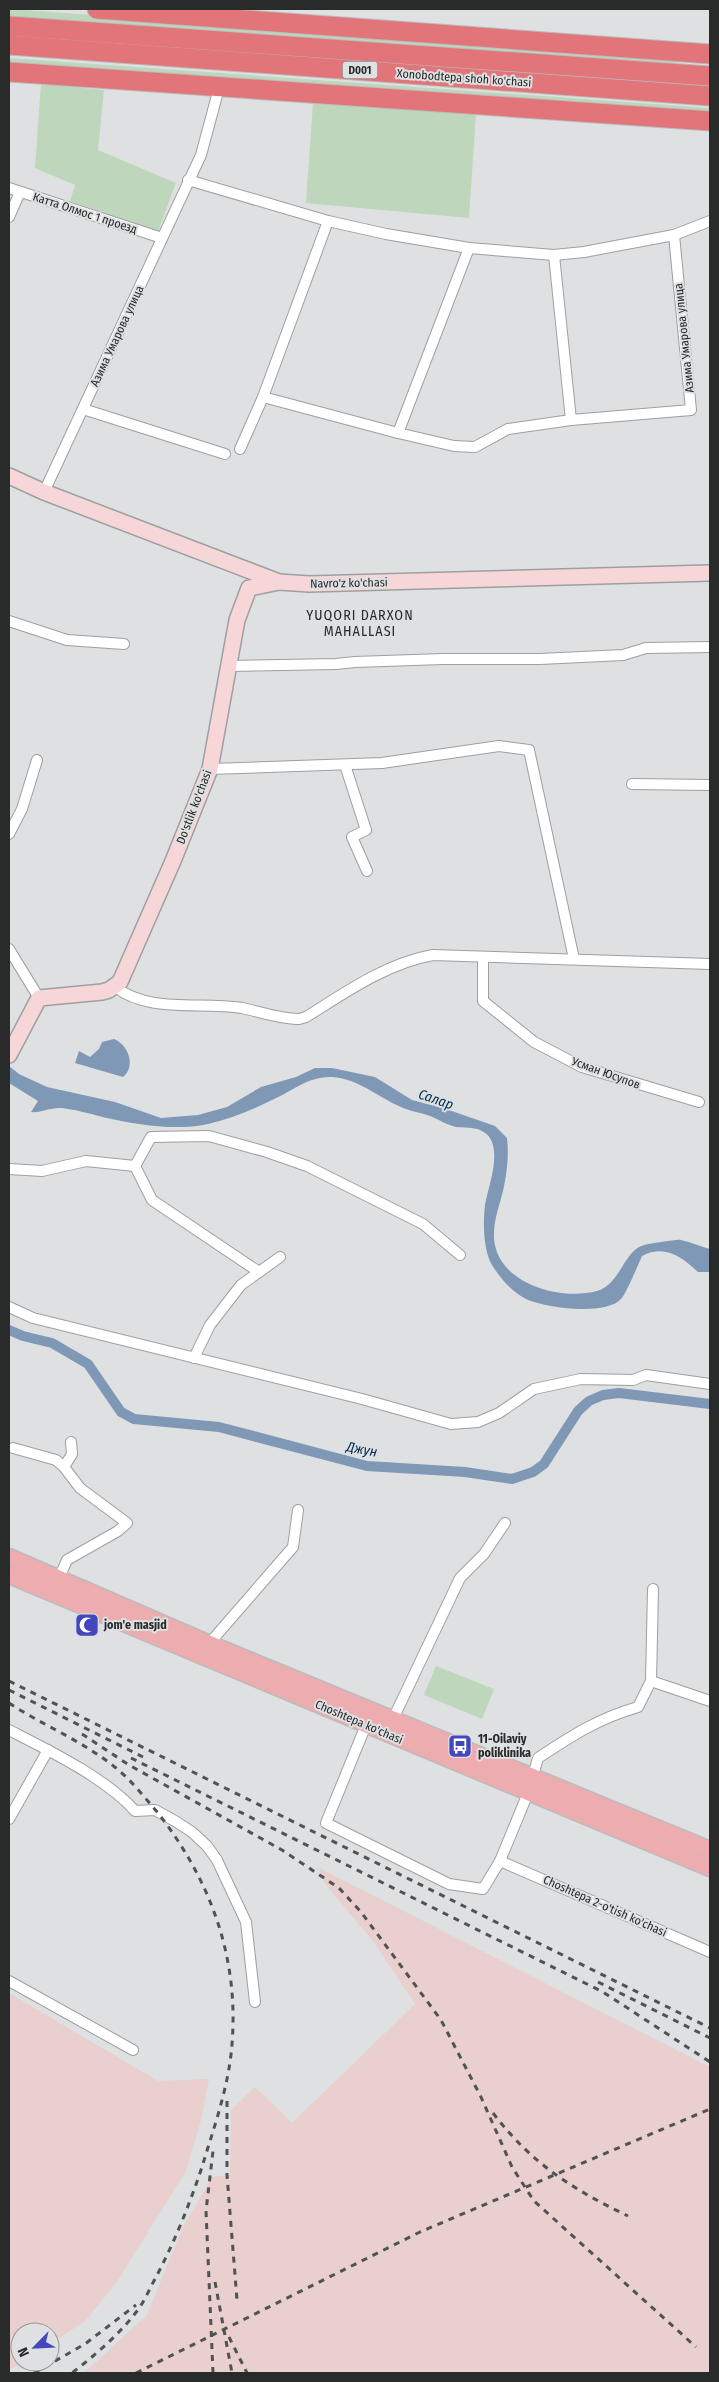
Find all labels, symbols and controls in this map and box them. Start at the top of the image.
road number: D001 [342,62,378,78]
street label: Xonobodtepa shoh ko'chasi [396,66,532,90]
street label: Катта Олмос 1 проезд [31,190,139,236]
street label: Азима Умарова улица [671,282,697,393]
street label: Азима Умарова улица [87,283,147,389]
street label: Navro'z ko'chasi [310,575,388,591]
district label: YUQORI DARXON MAHALLASI [306,607,414,640]
street label: Do'stlik ko'chasi [173,768,215,846]
street label: Усман Юсупов [569,1054,642,1092]
water label: Салар [416,1086,456,1113]
water label: Джун [344,1438,379,1461]
mosque icon: jom'e masjid [74,1612,100,1638]
place label: jom'e masjid [103,1618,167,1632]
street label: Choshtepa ko'chasi [313,1697,405,1747]
place label: 11-Oilaviy poliklinika [478,1732,531,1760]
bus stop icon: 11-Oilaviy poliklinika [447,1733,473,1759]
street label: Choshtepa 2-o'tish ko'chasi [541,1872,669,1940]
north arrow [10,2322,60,2372]
text: N [14,2345,33,2359]

